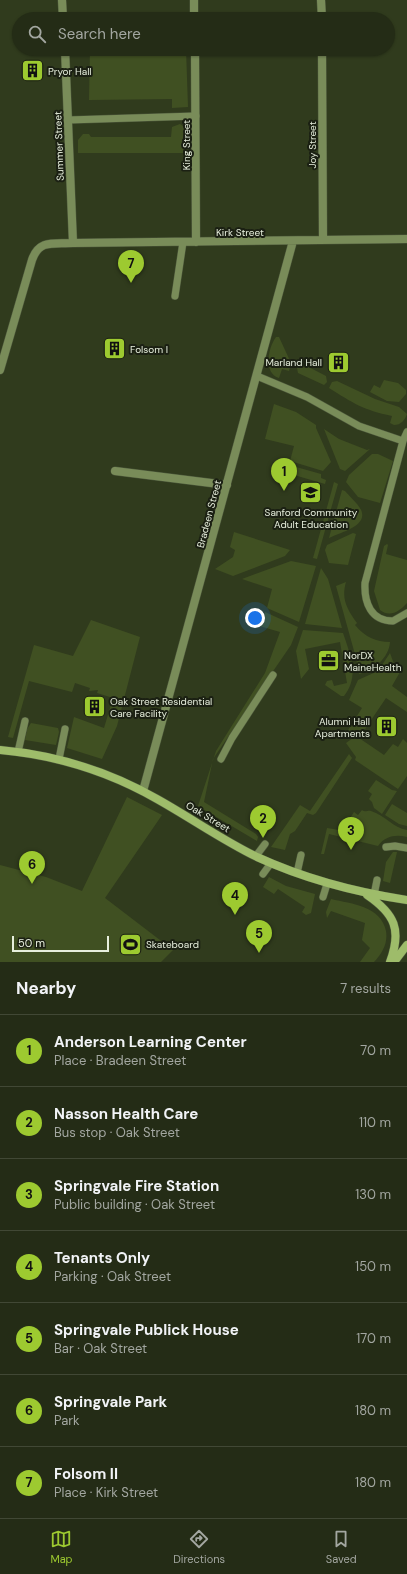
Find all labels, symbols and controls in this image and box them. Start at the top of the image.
search box [12,12,395,56]
icon: search [26,23,48,45]
text: Search here [58,24,141,44]
building icon: Pryor Hall [19,58,45,84]
place label: Pryor Hall [48,65,92,78]
street label: Summer Street [51,111,67,181]
street label: King Street [180,120,193,170]
street label: Joy Street [306,121,319,169]
street label: Kirk Street [216,226,264,239]
pin: 7 [118,250,144,283]
building icon: Folsom I [102,336,128,362]
place label: Folsom I [130,343,168,356]
building icon: Marland Hall [325,349,351,375]
place label: Marland Hall [265,356,322,369]
pin: 1 [271,458,297,491]
street label: Bradeen Street [194,479,224,549]
school or university icon: Sanford Community Adult Education [298,479,324,505]
place label: Sanford Community Adult Education [265,506,358,531]
your location [245,608,265,628]
office icon: NorDX MaineHealth [316,648,342,674]
place label: NorDX MaineHealth [344,649,402,674]
building icon: Oak Street Residential Care Facility [82,694,108,720]
place label: Oak Street Residential Care Facility [110,695,212,720]
building icon: Alumni Hall Apartments [373,714,399,740]
place label: Alumni Hall Apartments [315,715,370,740]
street label: Oak Street [184,799,233,835]
pin: 2 [250,805,276,838]
pin: 3 [338,817,364,850]
pin: 6 [19,851,45,884]
pin: 4 [222,882,248,915]
pin: 5 [246,920,272,953]
sports icon: Skateboard [118,931,144,957]
scale bar [12,934,109,953]
text: 50 m [18,936,45,950]
place label: Skateboard [146,938,199,951]
text: Nearby [16,977,76,999]
text: 7 results [340,980,391,997]
text: Anderson Learning Center [54,1032,247,1052]
text: 1 [27,1042,31,1059]
text: 70 m [360,1042,391,1059]
text: Place · Bradeen Street [54,1052,186,1069]
text: Nasson Health Care [54,1104,198,1124]
text: 2 [25,1114,33,1131]
text: 110 m [359,1114,391,1131]
text: Bus stop · Oak Street [54,1124,180,1141]
text: Springvale Fire Station [54,1176,219,1196]
text: 3 [25,1186,33,1203]
text: 130 m [355,1186,391,1203]
text: Public building · Oak Street [54,1196,215,1213]
text: Tenants Only [54,1248,150,1268]
text: 4 [25,1258,33,1275]
text: 150 m [355,1258,391,1275]
text: Parking · Oak Street [54,1268,171,1285]
text: Springvale Publick House [54,1320,239,1340]
text: 5 [25,1330,33,1347]
text: 170 m [356,1330,391,1347]
text: Bar · Oak Street [54,1340,147,1357]
text: Springvale Park [54,1392,167,1412]
text: 6 [25,1402,33,1419]
text: 180 m [355,1402,391,1419]
text: Park [54,1412,80,1429]
text: Folsom II [54,1464,118,1484]
text: 7 [26,1474,32,1491]
text: 180 m [355,1474,391,1491]
text: Place · Kirk Street [54,1484,158,1501]
tab: Map [50,1528,73,1566]
tab: Directions [173,1528,225,1566]
tab: Saved [326,1528,357,1566]

